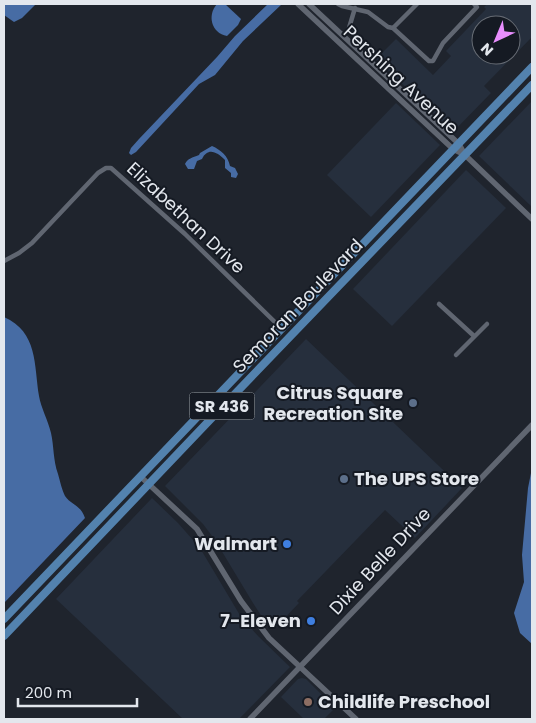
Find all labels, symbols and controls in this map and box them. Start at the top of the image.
north arrow [471,15,521,65]
street label: Pershing Avenue [338,19,465,140]
text: N [476,39,498,60]
street label: Elizabethan Drive [122,156,251,279]
street label: Semoran Boulevard [227,233,368,378]
place label: Citrus Square Recreation Site [263,380,403,426]
road number: SR 436 [190,392,254,420]
marker: Citrus Square Recreation Site [407,397,419,409]
place label: The UPS Store [354,466,479,491]
marker: The UPS Store [338,473,350,485]
street label: Dixie Belle Drive [323,502,436,620]
place label: Walmart [194,531,277,556]
marker: Walmart [281,538,293,550]
place label: 7-Eleven [220,608,301,633]
marker: 7-Eleven [305,615,317,627]
scale bar [18,676,136,708]
text: 200 m [25,682,72,703]
place label: Childlife Preschool [318,689,490,714]
marker: Childlife Preschool [302,696,314,708]

